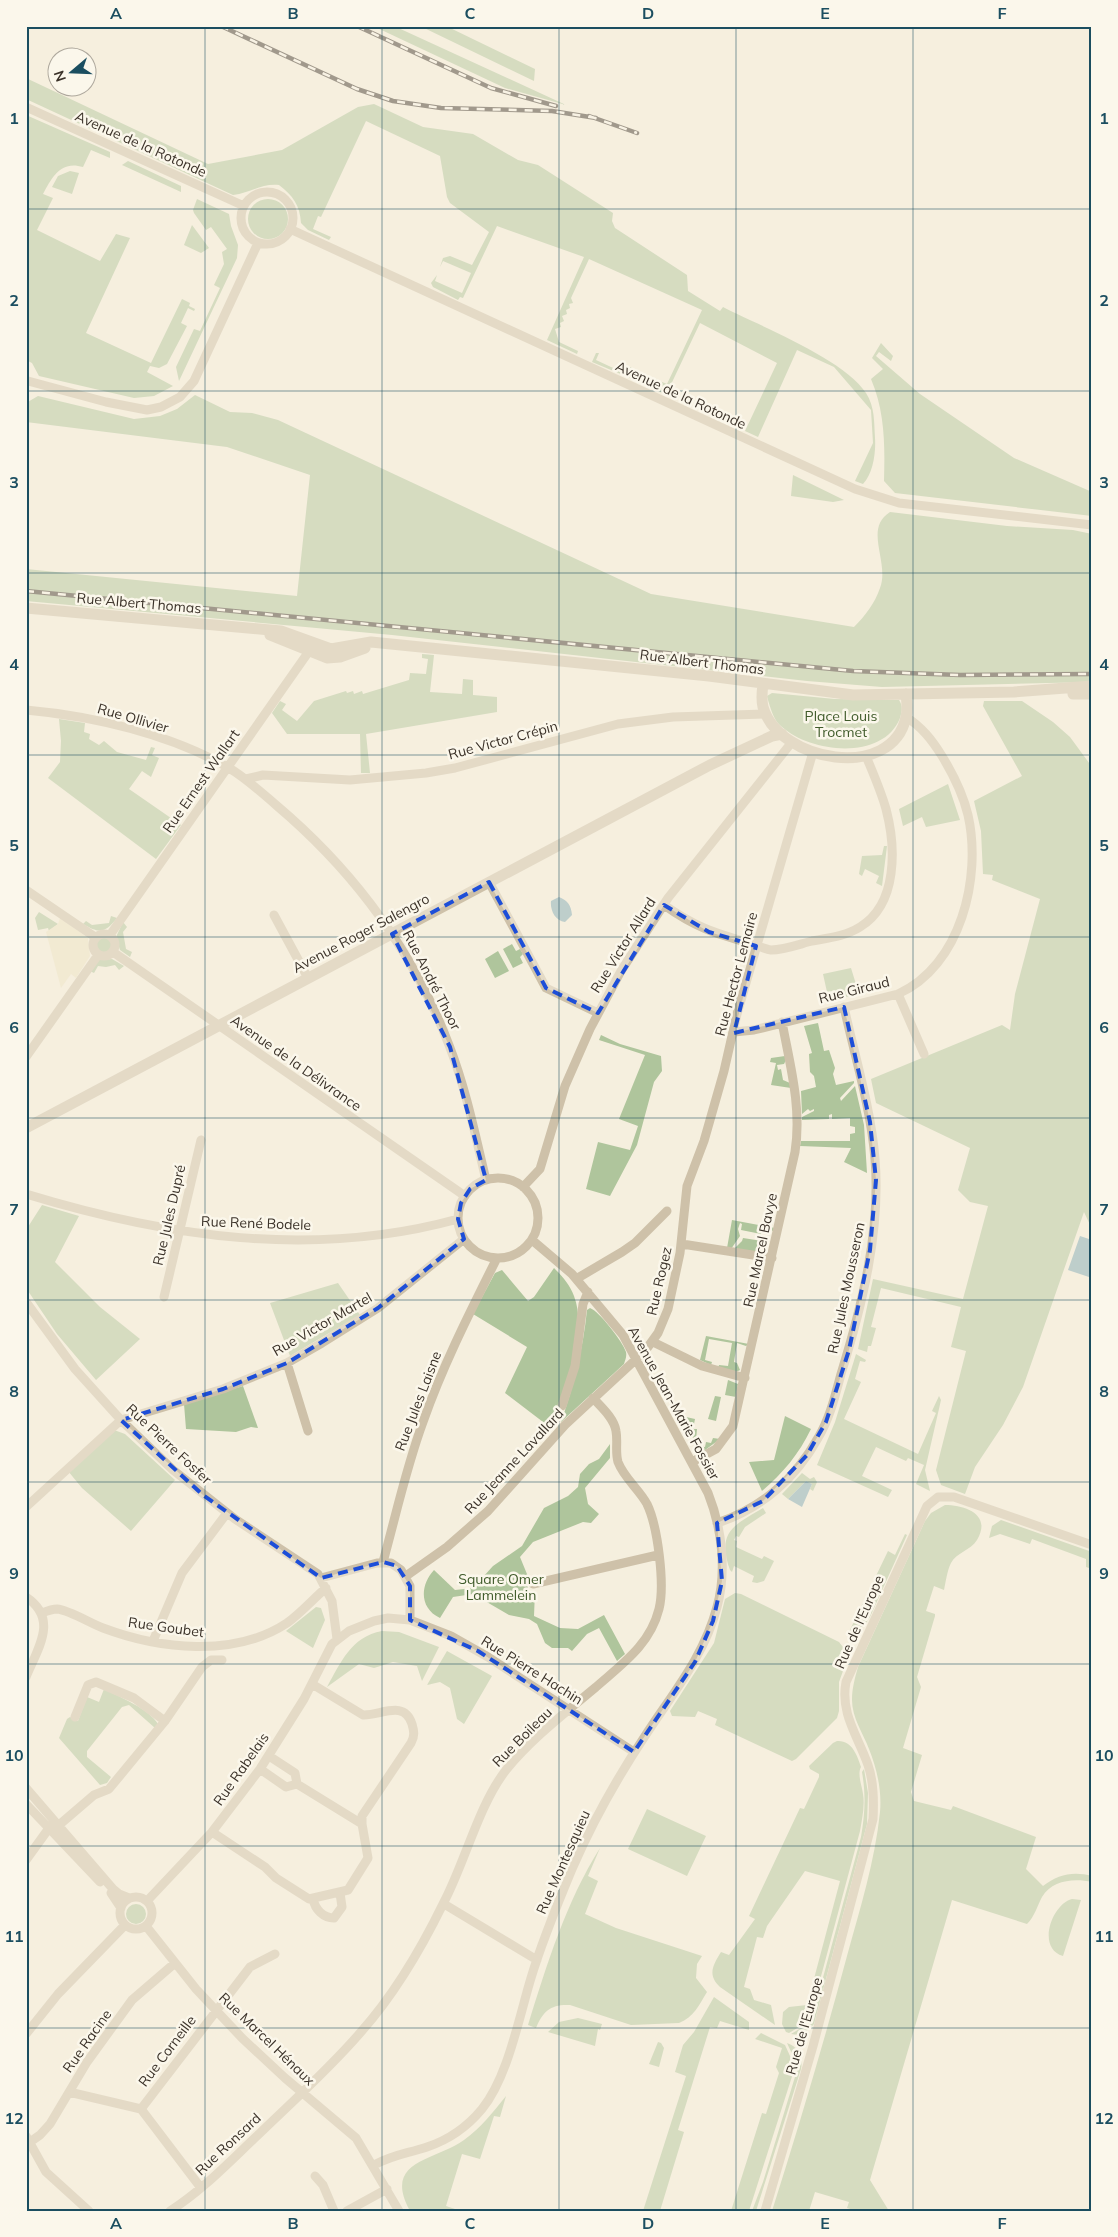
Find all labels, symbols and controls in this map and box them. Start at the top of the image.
text: A [110,3,122,23]
text: B [287,3,299,23]
text: C [465,3,476,23]
text: D [642,3,654,23]
text: E [820,3,830,23]
text: F [997,3,1007,23]
north arrow [48,48,98,98]
text: N [49,68,70,84]
street label: Avenue de la Rotonde [72,107,210,181]
text: 1 [9,108,19,128]
text: 1 [1099,108,1109,128]
text: 2 [9,290,19,310]
text: 2 [1099,290,1109,310]
street label: Avenue de la Rotonde [613,357,749,433]
text: 3 [9,472,19,492]
text: 3 [1099,472,1109,492]
street label: Rue Albert Thomas [76,589,202,617]
street label: Rue Albert Thomas [639,645,765,679]
text: 4 [9,654,19,674]
text: 4 [1099,654,1109,674]
street label: Rue Ollivier [95,699,172,737]
park label: Place Louis Trocmet [805,707,877,741]
street label: Rue Victor Crépin [446,717,560,763]
street label: Rue Ernest Wallart [159,726,243,836]
text: 5 [9,835,19,855]
text: 5 [1099,835,1109,855]
street label: Avenue Roger Salengro [289,889,433,977]
street label: Rue Victor Allard [586,894,660,996]
street label: Rue Hector Lemaire [711,910,761,1038]
street label: Rue André Thoor [399,927,465,1034]
street label: Rue Giraud [817,972,891,1008]
street label: Avenue de la Délivrance [227,1011,365,1115]
text: 6 [9,1017,19,1037]
text: 6 [1099,1017,1109,1037]
street label: Rue Jules Dupré [149,1163,189,1267]
street label: Rue Marcel Bavye [739,1191,781,1309]
text: 7 [9,1199,19,1219]
text: 7 [1099,1199,1109,1219]
street label: Rue René Bodele [201,1212,311,1234]
street label: Rue Jules Mousseron [823,1221,869,1355]
street label: Rue Rogez [642,1245,676,1317]
street label: Rue Victor Martel [269,1288,375,1360]
street label: Avenue Jean-Marie Fossier [624,1323,724,1484]
street label: Rue Jules Laisne [391,1349,445,1453]
text: 8 [9,1381,19,1401]
text: 8 [1099,1381,1109,1401]
street label: Rue Pierre Fosfer [123,1400,216,1489]
street label: Rue Jeanne Lavallard [461,1405,567,1517]
text: 9 [9,1563,19,1583]
text: 9 [1099,1563,1109,1583]
park label: Square Omer Lammelein [458,1570,545,1604]
street label: Rue de l'Europe [830,1572,888,1672]
street label: Rue Goubet [127,1613,205,1641]
street label: Rue Pierre Hachin [478,1632,586,1708]
street label: Rue Boileau [488,1703,556,1771]
street label: Rue Rabelais [209,1729,273,1809]
text: 10 [4,1745,24,1765]
text: 10 [1094,1745,1114,1765]
street label: Rue Montesquieu [532,1807,594,1917]
text: 11 [4,1926,24,1946]
text: 11 [1094,1926,1114,1946]
street label: Rue de l'Europe [782,1975,826,2077]
street label: Rue Marcel Hénaux [215,1989,319,2090]
street label: Rue Racine [59,2006,115,2076]
street label: Rue Corneille [134,2012,200,2090]
text: 12 [4,2108,24,2128]
text: 12 [1094,2108,1114,2128]
street label: Rue Ronsard [191,2109,265,2179]
text: A [110,2213,122,2233]
text: B [287,2213,299,2233]
text: C [465,2213,476,2233]
text: D [642,2213,654,2233]
text: E [820,2213,830,2233]
text: F [997,2213,1007,2233]

